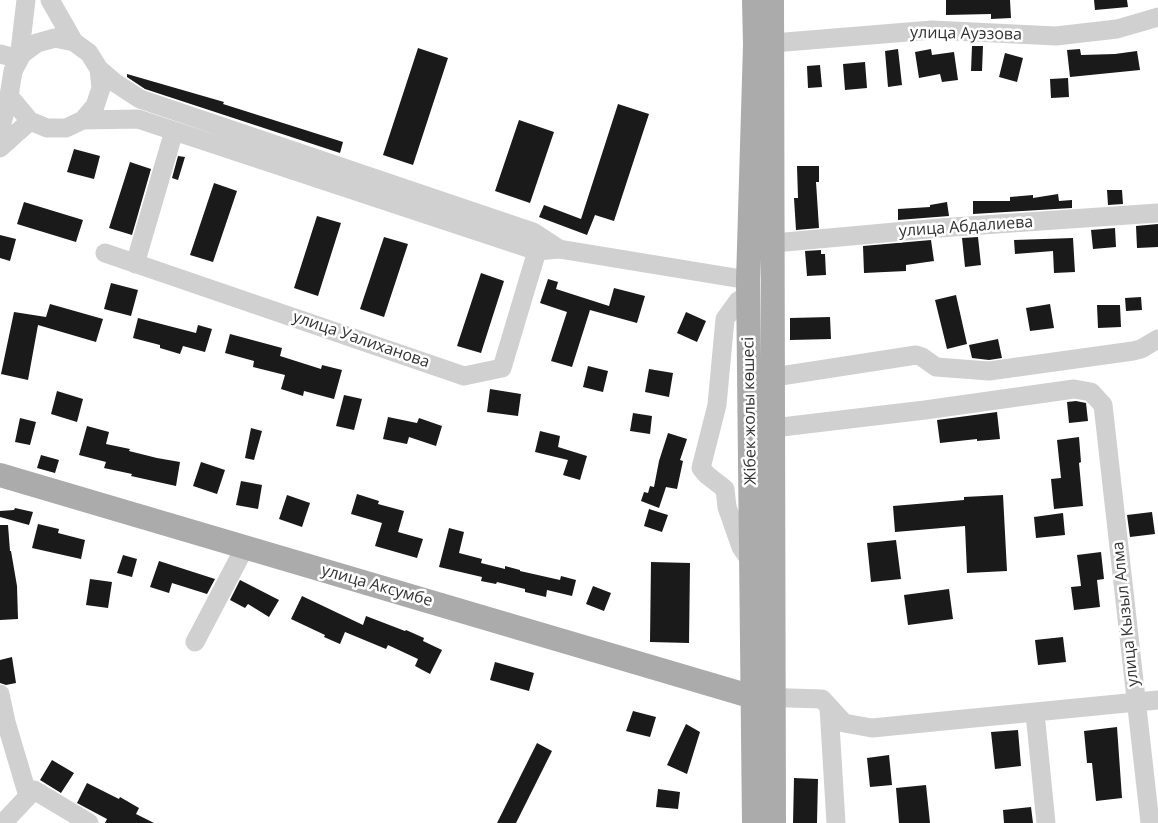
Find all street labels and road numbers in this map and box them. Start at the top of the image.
street label: улица Ауэзова [910,23,1022,45]
street label: улица Абдалиева [898,213,1034,241]
street label: улица Уалиханова [290,308,432,372]
street label: Жібек жолы көшесі [739,337,761,485]
street label: улица Кызыл Алма [1109,541,1143,687]
street label: улица Аксумбе [319,561,435,611]

